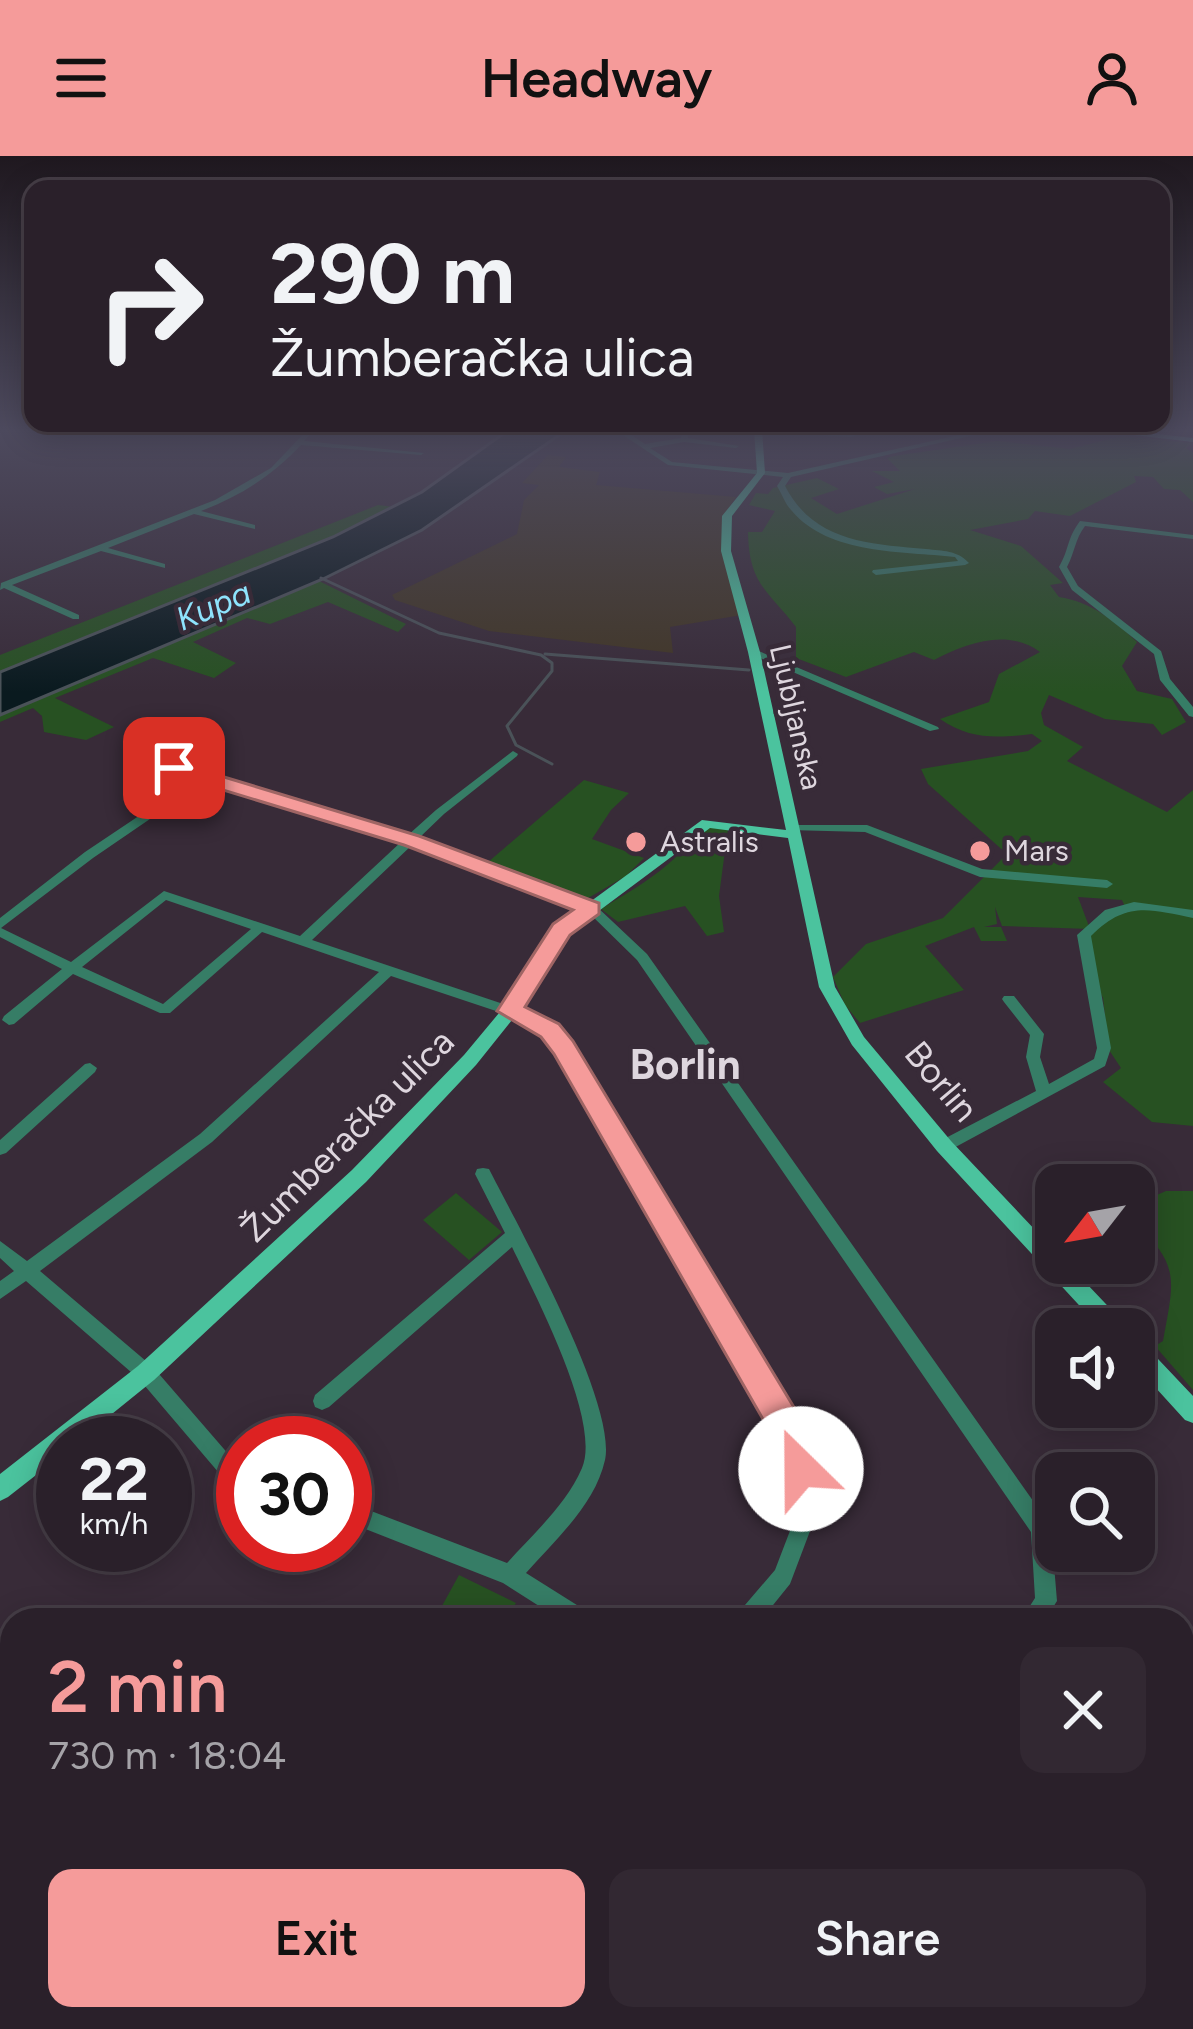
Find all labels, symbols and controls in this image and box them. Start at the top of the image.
icon: menu [48,45,114,111]
icon: person [1079,45,1145,111]
text: Headway [481,46,712,111]
text: 290 m [270,223,515,324]
icon: right [72,228,228,384]
text: Žumberačka ulica [270,325,695,390]
water label: Kupa [170,572,256,639]
street label: Ljubljanska [762,641,831,793]
pin [123,717,225,819]
icon: arrive [141,735,207,801]
place label: Astralis [660,823,759,860]
marker: Astralis [623,829,649,855]
place label: Mars [1004,832,1069,869]
marker: Mars [967,838,993,864]
street label: Žumberačka ulica [232,1020,463,1251]
street label: Borlin [896,1032,987,1130]
district label: Borlin [629,1039,741,1090]
north arrow [1035,1164,1155,1284]
map controls [1035,1164,1155,1572]
button: sound [1035,1308,1155,1428]
position arrow [738,1406,864,1532]
speed limit sign: 30 [216,1416,372,1572]
text: 22 [79,1443,149,1515]
button: search [1035,1452,1155,1572]
text: km/h [80,1505,148,1542]
text: 2 min [48,1644,227,1730]
button: close [1020,1647,1146,1773]
text: 730 m · 18:04 [48,1732,286,1779]
button: Exit [48,1869,585,2007]
button: Share [609,1869,1146,2007]

